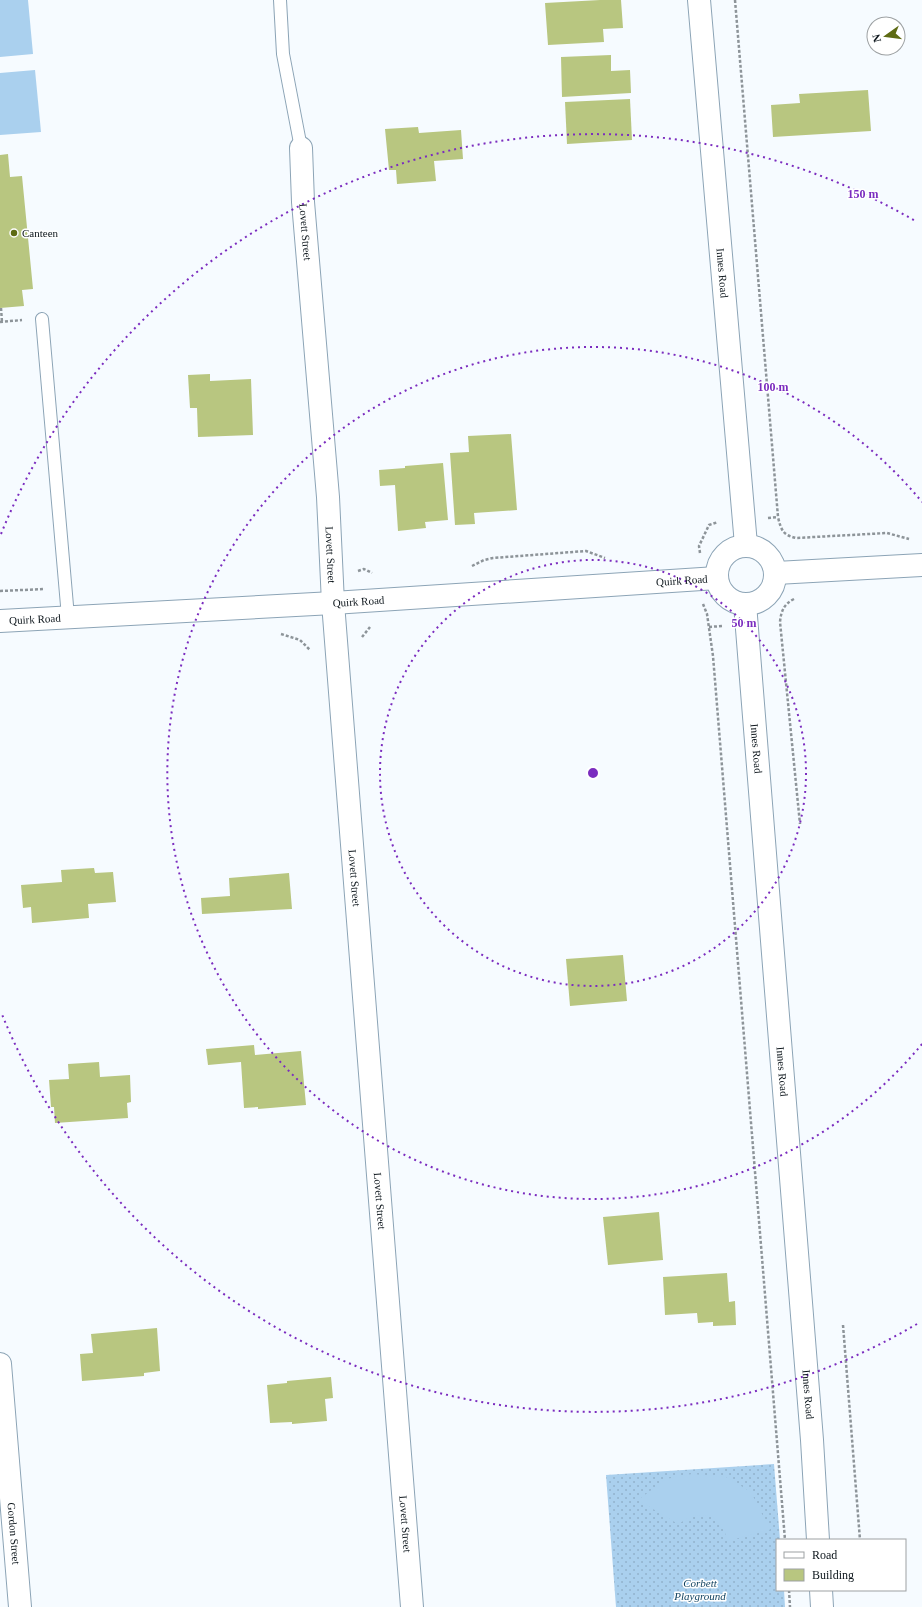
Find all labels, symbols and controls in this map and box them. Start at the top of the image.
north arrow [866,16,906,56]
text: N [870,33,883,44]
text: 150 m [848,187,879,201]
street label: Lovett Street [297,203,314,261]
place label: Canteen [22,227,59,239]
marker: Canteen [9,228,19,238]
street label: Innes Road [714,248,731,299]
text: 100 m [758,380,789,394]
street label: Lovett Street [323,526,338,584]
street label: Quirk Road [656,573,708,588]
street label: Quirk Road [332,594,385,609]
street label: Quirk Road [9,612,62,626]
text: 50 m [732,616,757,630]
street label: Innes Road [749,723,765,774]
centre of rings [586,766,600,780]
street label: Lovett Street [346,849,363,907]
street label: Innes Road [774,1046,790,1097]
street label: Lovett Street [372,1172,388,1230]
street label: Innes Road [800,1369,816,1420]
street label: Lovett Street [397,1495,414,1553]
street label: Gordon Street [5,1502,22,1565]
legend [776,1539,906,1591]
text: Road [812,1548,837,1562]
text: Building [812,1568,854,1582]
park label: Corbett Playground [673,1577,726,1602]

